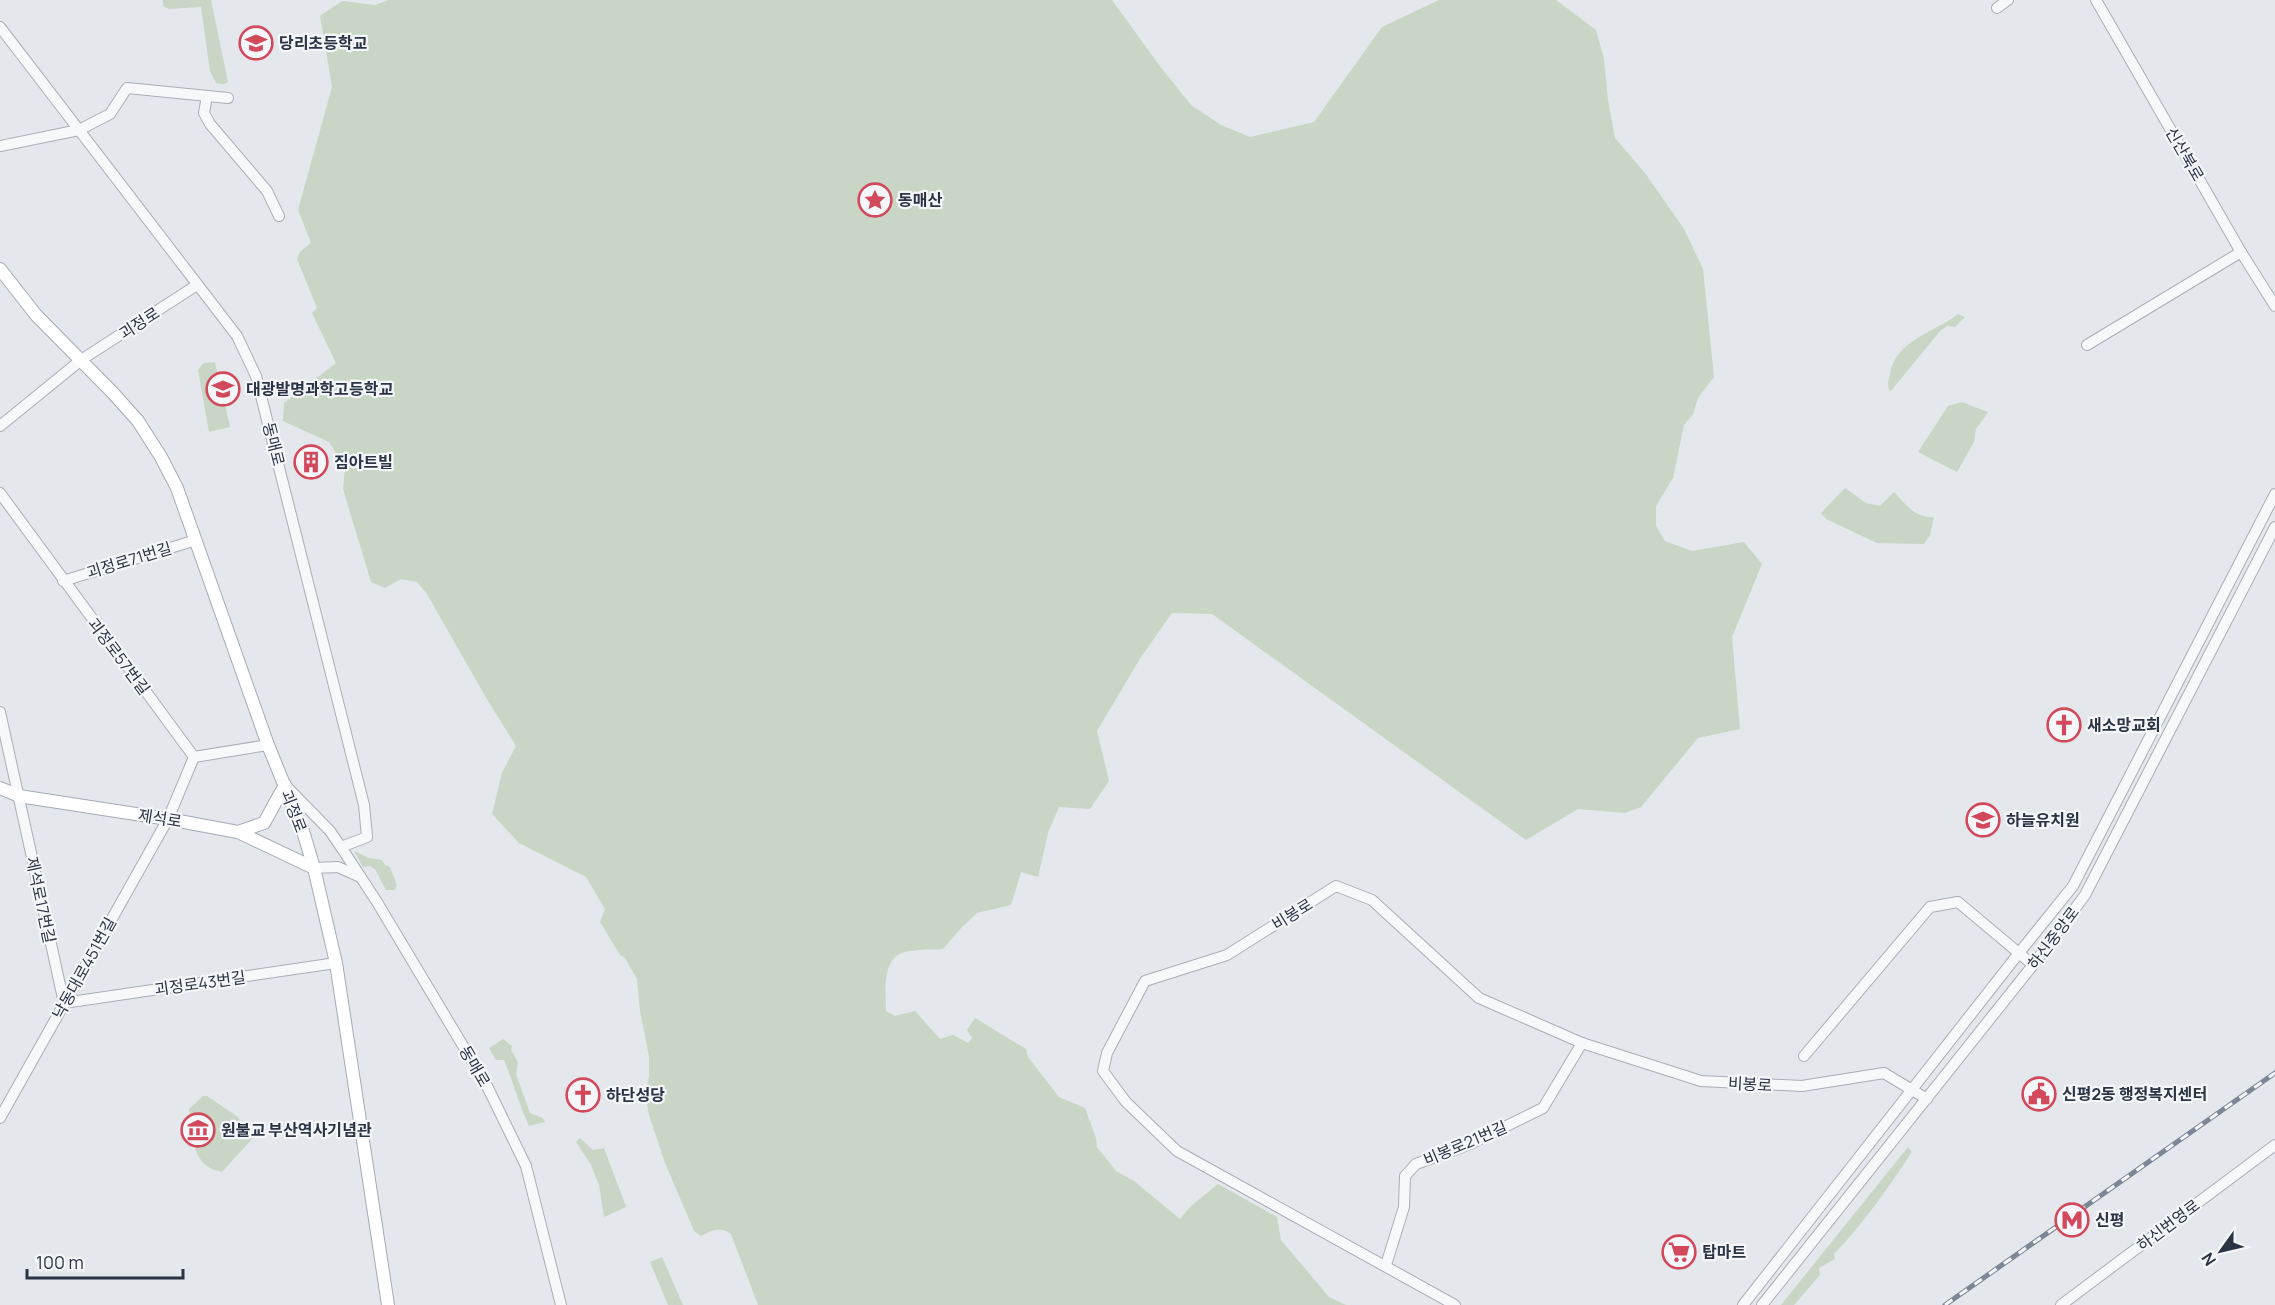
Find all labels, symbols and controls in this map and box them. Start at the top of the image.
school or university icon: 당리초등학교 [238,25,274,61]
place label: 당리초등학교 [279,32,368,54]
street label: 신산북로 [2161,123,2209,185]
place icon: 동매산 [857,182,893,218]
place label: 동매산 [898,189,942,211]
street label: 괴정로 [114,302,164,344]
school or university icon: 대광발명과학고등학교 [205,371,241,407]
place label: 대광발명과학고등학교 [246,378,393,400]
street label: 동매로 [258,420,290,468]
building icon: 짐아트빌 [293,444,329,480]
place label: 짐아트빌 [334,451,393,473]
street label: 괴정로71번길 [84,537,174,583]
street label: 괴정로57번길 [83,613,155,699]
church icon: 새소망교회 [2046,707,2082,743]
place label: 새소망교회 [2087,714,2161,736]
street label: 괴정로 [276,786,312,836]
school or university icon: 하늘유치원 [1965,802,2001,838]
street label: 제석로 [136,804,184,832]
place label: 하늘유치원 [2006,809,2080,831]
street label: 제석로17번길 [21,855,61,945]
street label: 비봉로 [1267,893,1317,935]
street label: 하신중앙로 [2022,902,2084,974]
street label: 낙동대로451번길 [47,913,121,1023]
street label: 괴정로43번길 [153,966,247,1000]
street label: 동매로 [454,1041,496,1091]
street label: 비봉로 [1727,1072,1773,1096]
public building icon: 신평2동 행정복지센터 [2021,1076,2057,1112]
church icon: 하단성당 [565,1077,601,1113]
place label: 신평2동 행정복지센터 [2062,1083,2207,1105]
place label: 하단성당 [606,1084,665,1106]
museum icon: 원불교 부산역사기념관 [180,1112,216,1148]
street label: 비봉로21번길 [1420,1115,1510,1171]
place label: 원불교 부산역사기념관 [221,1119,372,1141]
street label: 하신번영로 [2132,1194,2204,1256]
metro station icon: 신평 [2054,1202,2090,1238]
place label: 신평 [2095,1209,2124,1231]
north arrow [2191,1221,2251,1281]
supermarket icon: 탑마트 [1661,1234,1697,1270]
place label: 탑마트 [1702,1241,1746,1263]
scale bar [27,1242,183,1280]
text: N [2196,1248,2221,1270]
text: 100 m [36,1250,84,1274]

